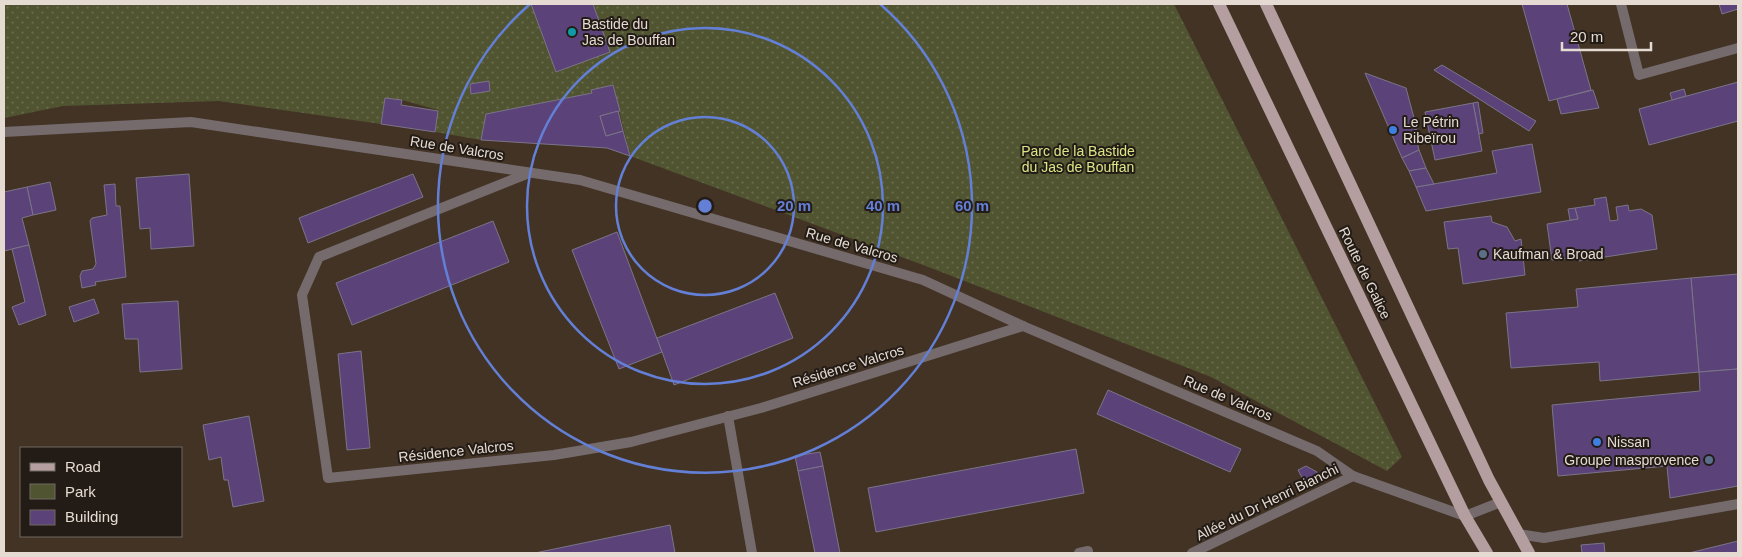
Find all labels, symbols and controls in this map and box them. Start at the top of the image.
place label: Bastide du Jas de Bouffan [582,16,675,48]
scale bar [1562,20,1651,52]
marker: Bastide du Jas de Bouffan [566,26,578,38]
text: 20 m [1570,28,1603,45]
place label: Le Pétrin Ribeïrou [1403,114,1459,146]
marker: Le Pétrin Ribeïrou [1387,124,1399,136]
street label: Rue de Valcros [409,133,505,163]
park label: Parc de la Bastide du Jas de Bouffan [1021,143,1135,175]
centre of rings [696,197,714,215]
text: 20 m [777,197,811,214]
text: 40 m [866,197,900,214]
text: 60 m [955,197,989,214]
street label: Rue de Valcros [804,224,900,266]
street label: Route de Galice [1336,224,1394,322]
place label: Kaufman & Broad [1493,246,1604,262]
marker: Kaufman & Broad [1477,248,1489,260]
street label: Résidence Valcros [790,341,906,391]
street label: Rue de Valcros [1181,372,1275,424]
place label: Nissan [1607,434,1650,450]
marker: Nissan [1591,436,1603,448]
street label: Résidence Valcros [398,437,514,465]
legend [20,447,182,537]
place label: Groupe masprovence [1564,452,1699,468]
marker: Groupe masprovence [1703,454,1715,466]
text: Road [65,458,101,475]
street label: Allée du Dr Henri Bianchi [1193,461,1341,543]
text: Park [65,483,96,500]
text: Building [65,508,118,525]

